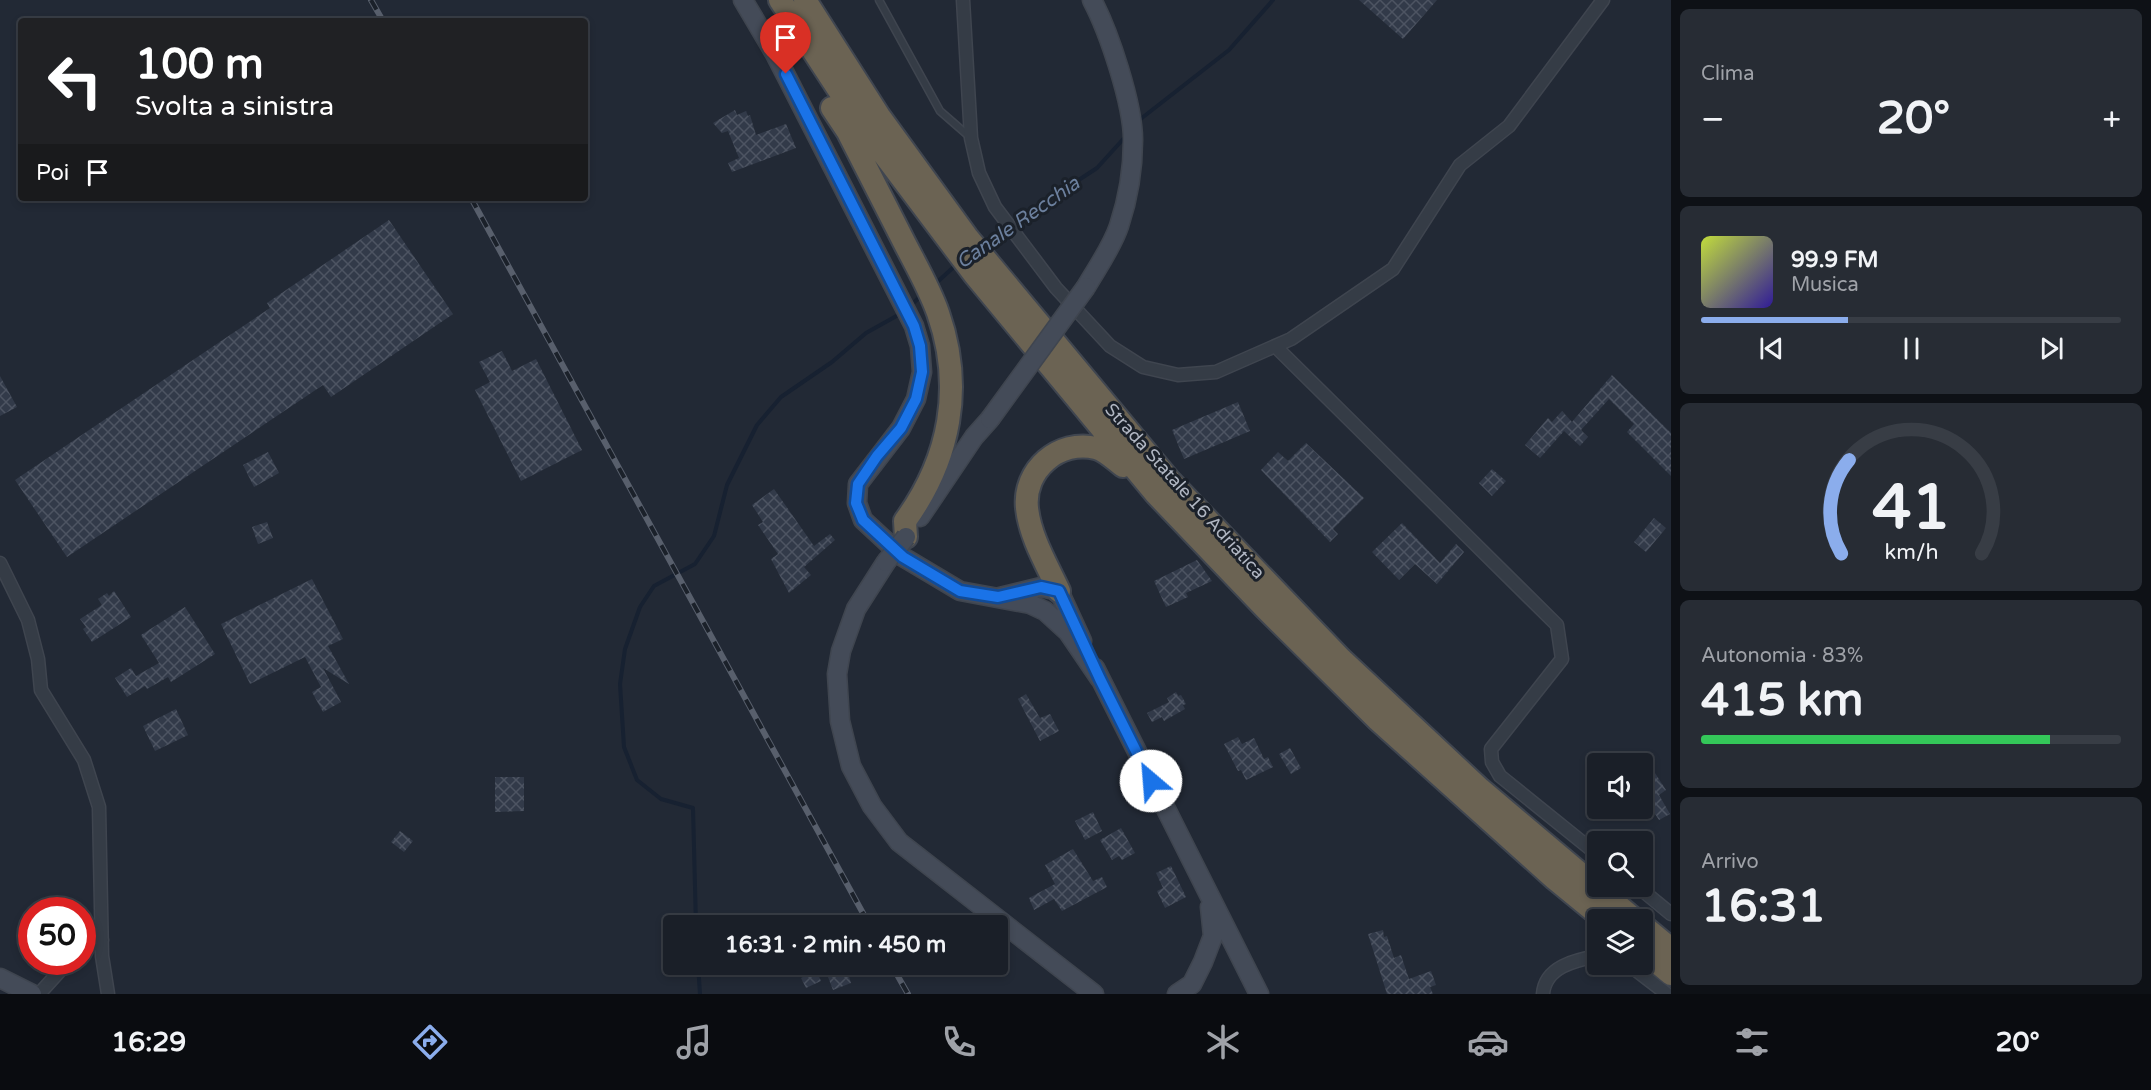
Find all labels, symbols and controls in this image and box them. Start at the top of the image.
pin [760,12,811,74]
icon: arrive [769,21,802,54]
text: 100 m [135,39,264,90]
icon: left [36,42,114,120]
text: Clima [1701,62,1754,86]
text: Svolta a sinistra [135,90,334,123]
text: 20° [1877,92,1950,146]
text: − [1701,100,1725,139]
text: + [2102,100,2121,139]
icon: arrive [81,156,114,189]
text: Poi [36,160,69,186]
water label: Canale Recchia [952,171,1085,274]
text: 99.9 FM [1791,247,1879,273]
text: Musica [1791,273,1859,297]
icon: previous [1755,332,1788,365]
icon: pause [1895,332,1928,365]
icon: next [2035,332,2068,365]
street label: Strada Statale 16 Adriatica [1100,399,1270,583]
text: 41 [1872,471,1950,546]
text: km/h [1884,539,1938,565]
text: Autonomia · 83% [1701,644,1863,668]
text: 415 km [1701,674,1863,728]
position arrow [1119,749,1183,813]
map controls [1587,753,1653,975]
button: sound [1587,753,1653,819]
button: search [1587,831,1653,897]
text: Arrivo [1701,850,1759,874]
text: 16:31 [1701,880,1826,934]
speed limit sign: 50 [18,897,96,975]
button: layers [1587,909,1653,975]
text: 16:31 · 2 min · 450 m [725,932,946,958]
icon: directions [409,1021,451,1063]
icon: music [673,1021,715,1063]
icon: phone [938,1021,980,1063]
icon: climate [1202,1021,1244,1063]
icon: car [1467,1021,1509,1063]
icon: filters [1731,1021,1773,1063]
text: 16:29 [111,1026,186,1059]
text: 20° [1996,1026,2040,1059]

